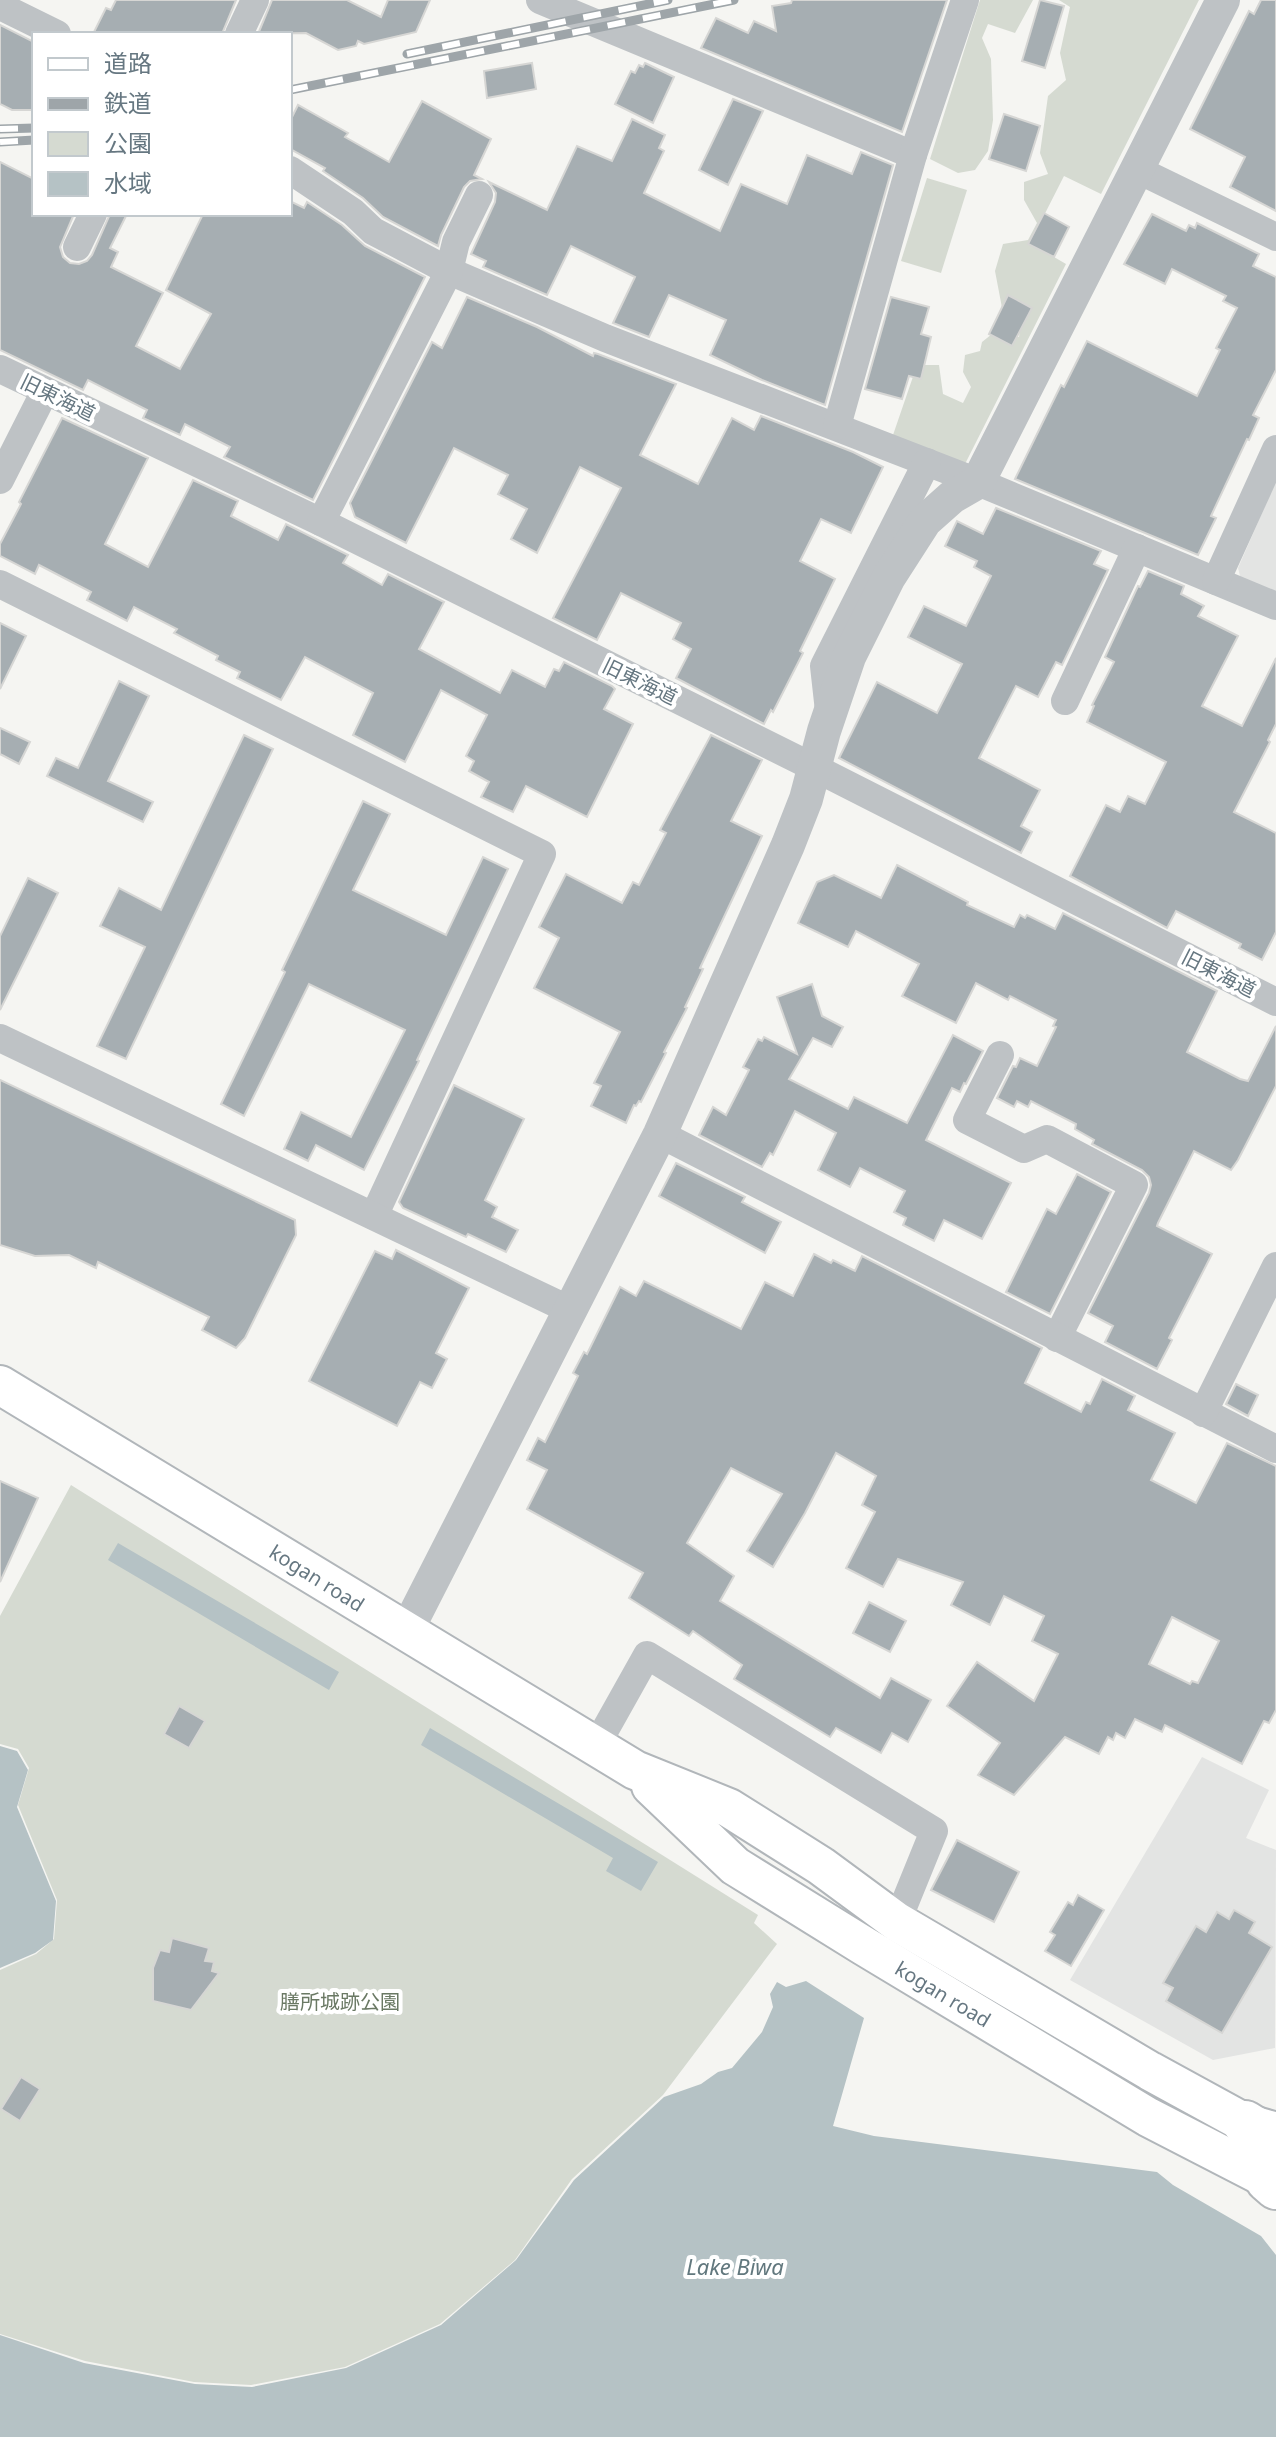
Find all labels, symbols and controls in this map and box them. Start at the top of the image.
legend [32,32,292,216]
text: 道路 [104,46,152,79]
text: 鉄道 [104,86,152,119]
text: 公園 [104,126,152,159]
text: 水域 [104,166,152,199]
street label: 旧東海道 [16,367,100,427]
street label: 旧東海道 [598,651,682,711]
street label: 旧東海道 [1177,943,1261,1003]
street label: kogan road [264,1538,370,1618]
street label: kogan road [890,1955,996,2033]
park label: 膳所城跡公園 [280,1988,400,2015]
water label: Lake Biwa [686,2251,784,2281]

